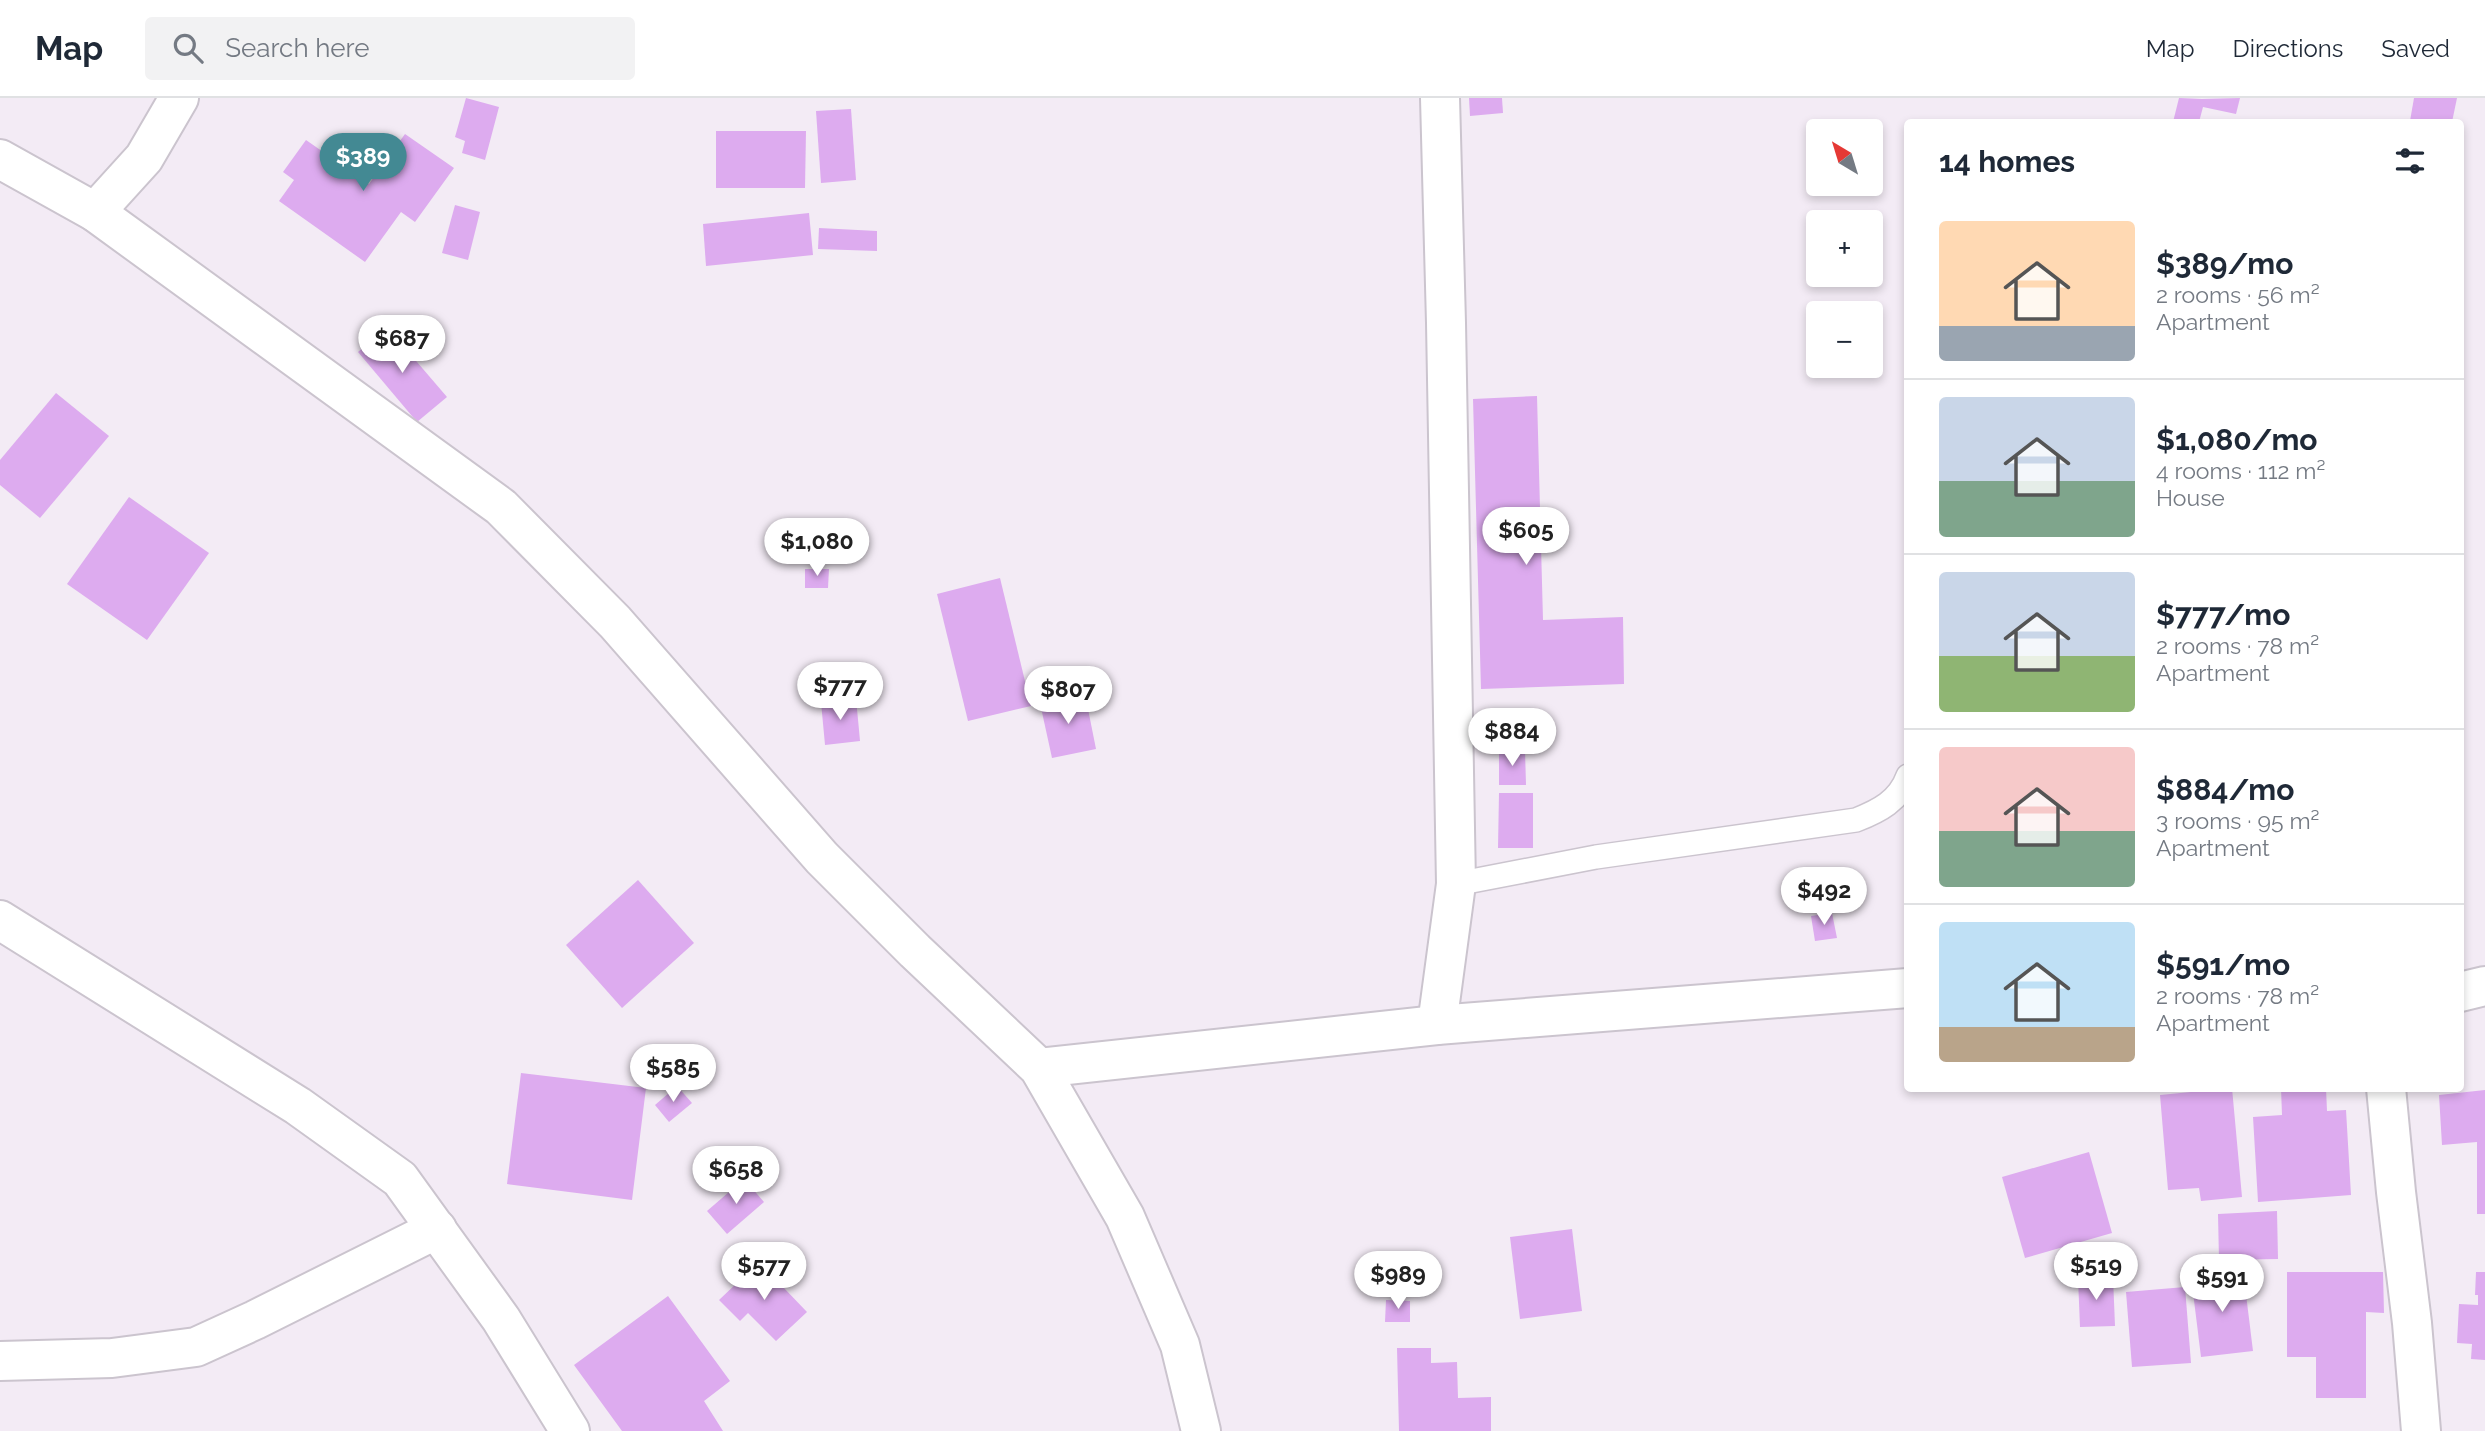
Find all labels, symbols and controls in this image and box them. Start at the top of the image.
search box [145,17,635,80]
text: Map [35,29,103,68]
icon: search [169,29,207,67]
text: Search here [225,33,370,63]
text: Map [2146,34,2195,63]
text: Directions [2233,34,2343,63]
text: Saved [2381,34,2450,63]
north arrow [1806,119,1883,196]
map controls [1806,119,1883,378]
pin: $389 [322,134,404,193]
text: $389 [336,142,390,169]
icon: filters [2391,142,2429,180]
text: 14 homes [1939,144,2075,179]
button: + [1806,210,1883,287]
text: $389/mo [2156,246,2293,281]
icon: home [1995,249,2079,333]
text: 2 rooms · 56 m² [2156,281,2320,308]
button: − [1806,301,1883,378]
text: Apartment [2156,308,2270,335]
pin: $687 [361,316,443,375]
text: $687 [374,324,430,351]
text: $1,080/mo [2156,422,2318,457]
icon: home [1995,425,2079,509]
text: 4 rooms · 112 m² [2156,457,2325,484]
text: House [2156,484,2225,511]
pin: $605 [1485,508,1567,567]
text: $605 [1498,516,1554,543]
pin: $1,080 [760,518,874,578]
text: $1,080 [780,527,854,554]
text: $777/mo [2156,597,2290,632]
icon: home [1995,600,2079,684]
text: 2 rooms · 78 m² [2156,632,2319,659]
text: Apartment [2156,659,2270,686]
pin: $777 [799,662,881,722]
pin: $807 [1027,666,1109,726]
text: $777 [813,671,867,698]
text: $807 [1040,675,1096,702]
pin: $884 [1471,708,1553,768]
text: $884 [1484,717,1540,744]
text: $884/mo [2156,772,2294,807]
icon: home [1995,775,2079,859]
text: 3 rooms · 95 m² [2156,807,2319,834]
text: Apartment [2156,834,2270,861]
pin: $492 [1783,868,1865,927]
text: $492 [1797,876,1851,903]
text: $591/mo [2156,947,2290,982]
icon: home [1995,950,2079,1034]
text: 2 rooms · 78 m² [2156,982,2319,1009]
text: Apartment [2156,1009,2270,1036]
pin: $585 [632,1044,714,1104]
text: $585 [646,1053,700,1080]
pin: $658 [695,1146,777,1206]
text: $658 [708,1155,764,1182]
pin: $577 [723,1242,805,1302]
pin: $519 [2055,1242,2137,1302]
text: $577 [737,1251,791,1278]
text: $519 [2070,1251,2122,1278]
pin: $989 [1357,1252,1439,1311]
pin: $591 [2181,1254,2263,1314]
text: $989 [1370,1260,1426,1287]
text: $591 [2196,1263,2248,1290]

